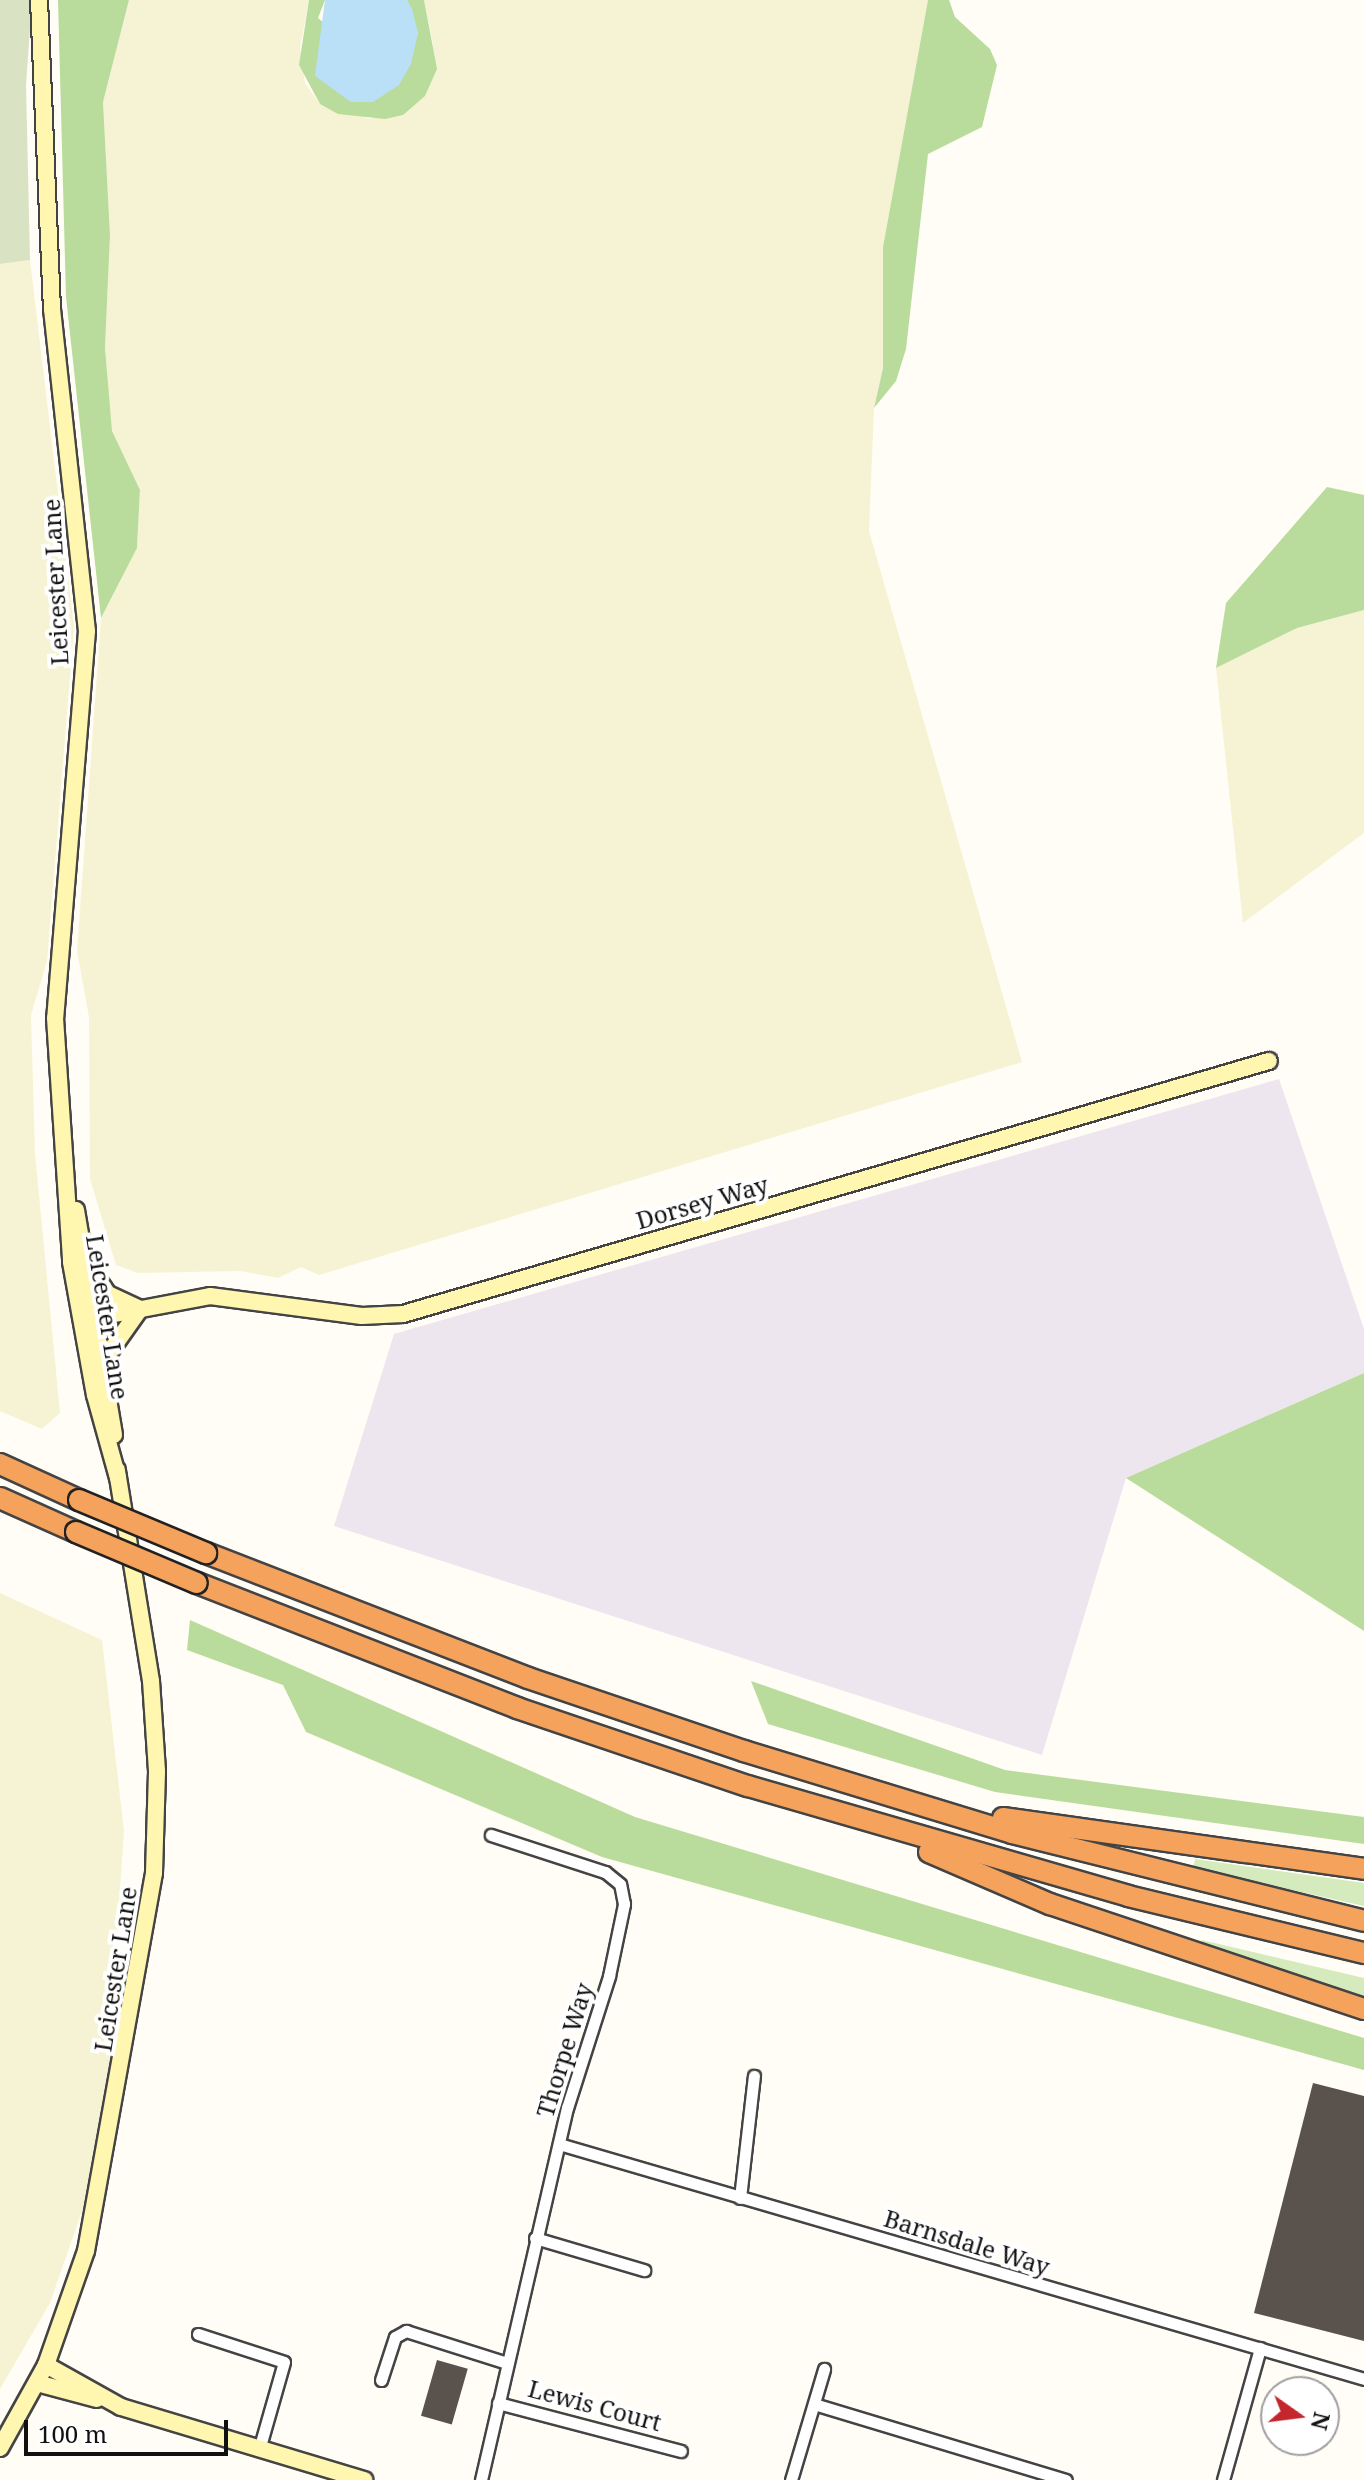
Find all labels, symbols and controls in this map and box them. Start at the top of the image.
street label: Leicester Lane [36,498,74,666]
street label: Dorsey Way [633,1169,771,1235]
street label: Leicester Lane [81,1232,135,1402]
street label: Leicester Lane [88,1884,142,2054]
street label: Thorpe Way [530,1979,598,2121]
street label: Barnsdale Way [881,2203,1053,2281]
street label: Lewis Court [525,2373,665,2437]
north arrow [1260,2376,1340,2456]
scale bar [28,2404,232,2454]
text: N [1305,2409,1338,2433]
text: 100 m [38,2417,107,2450]

